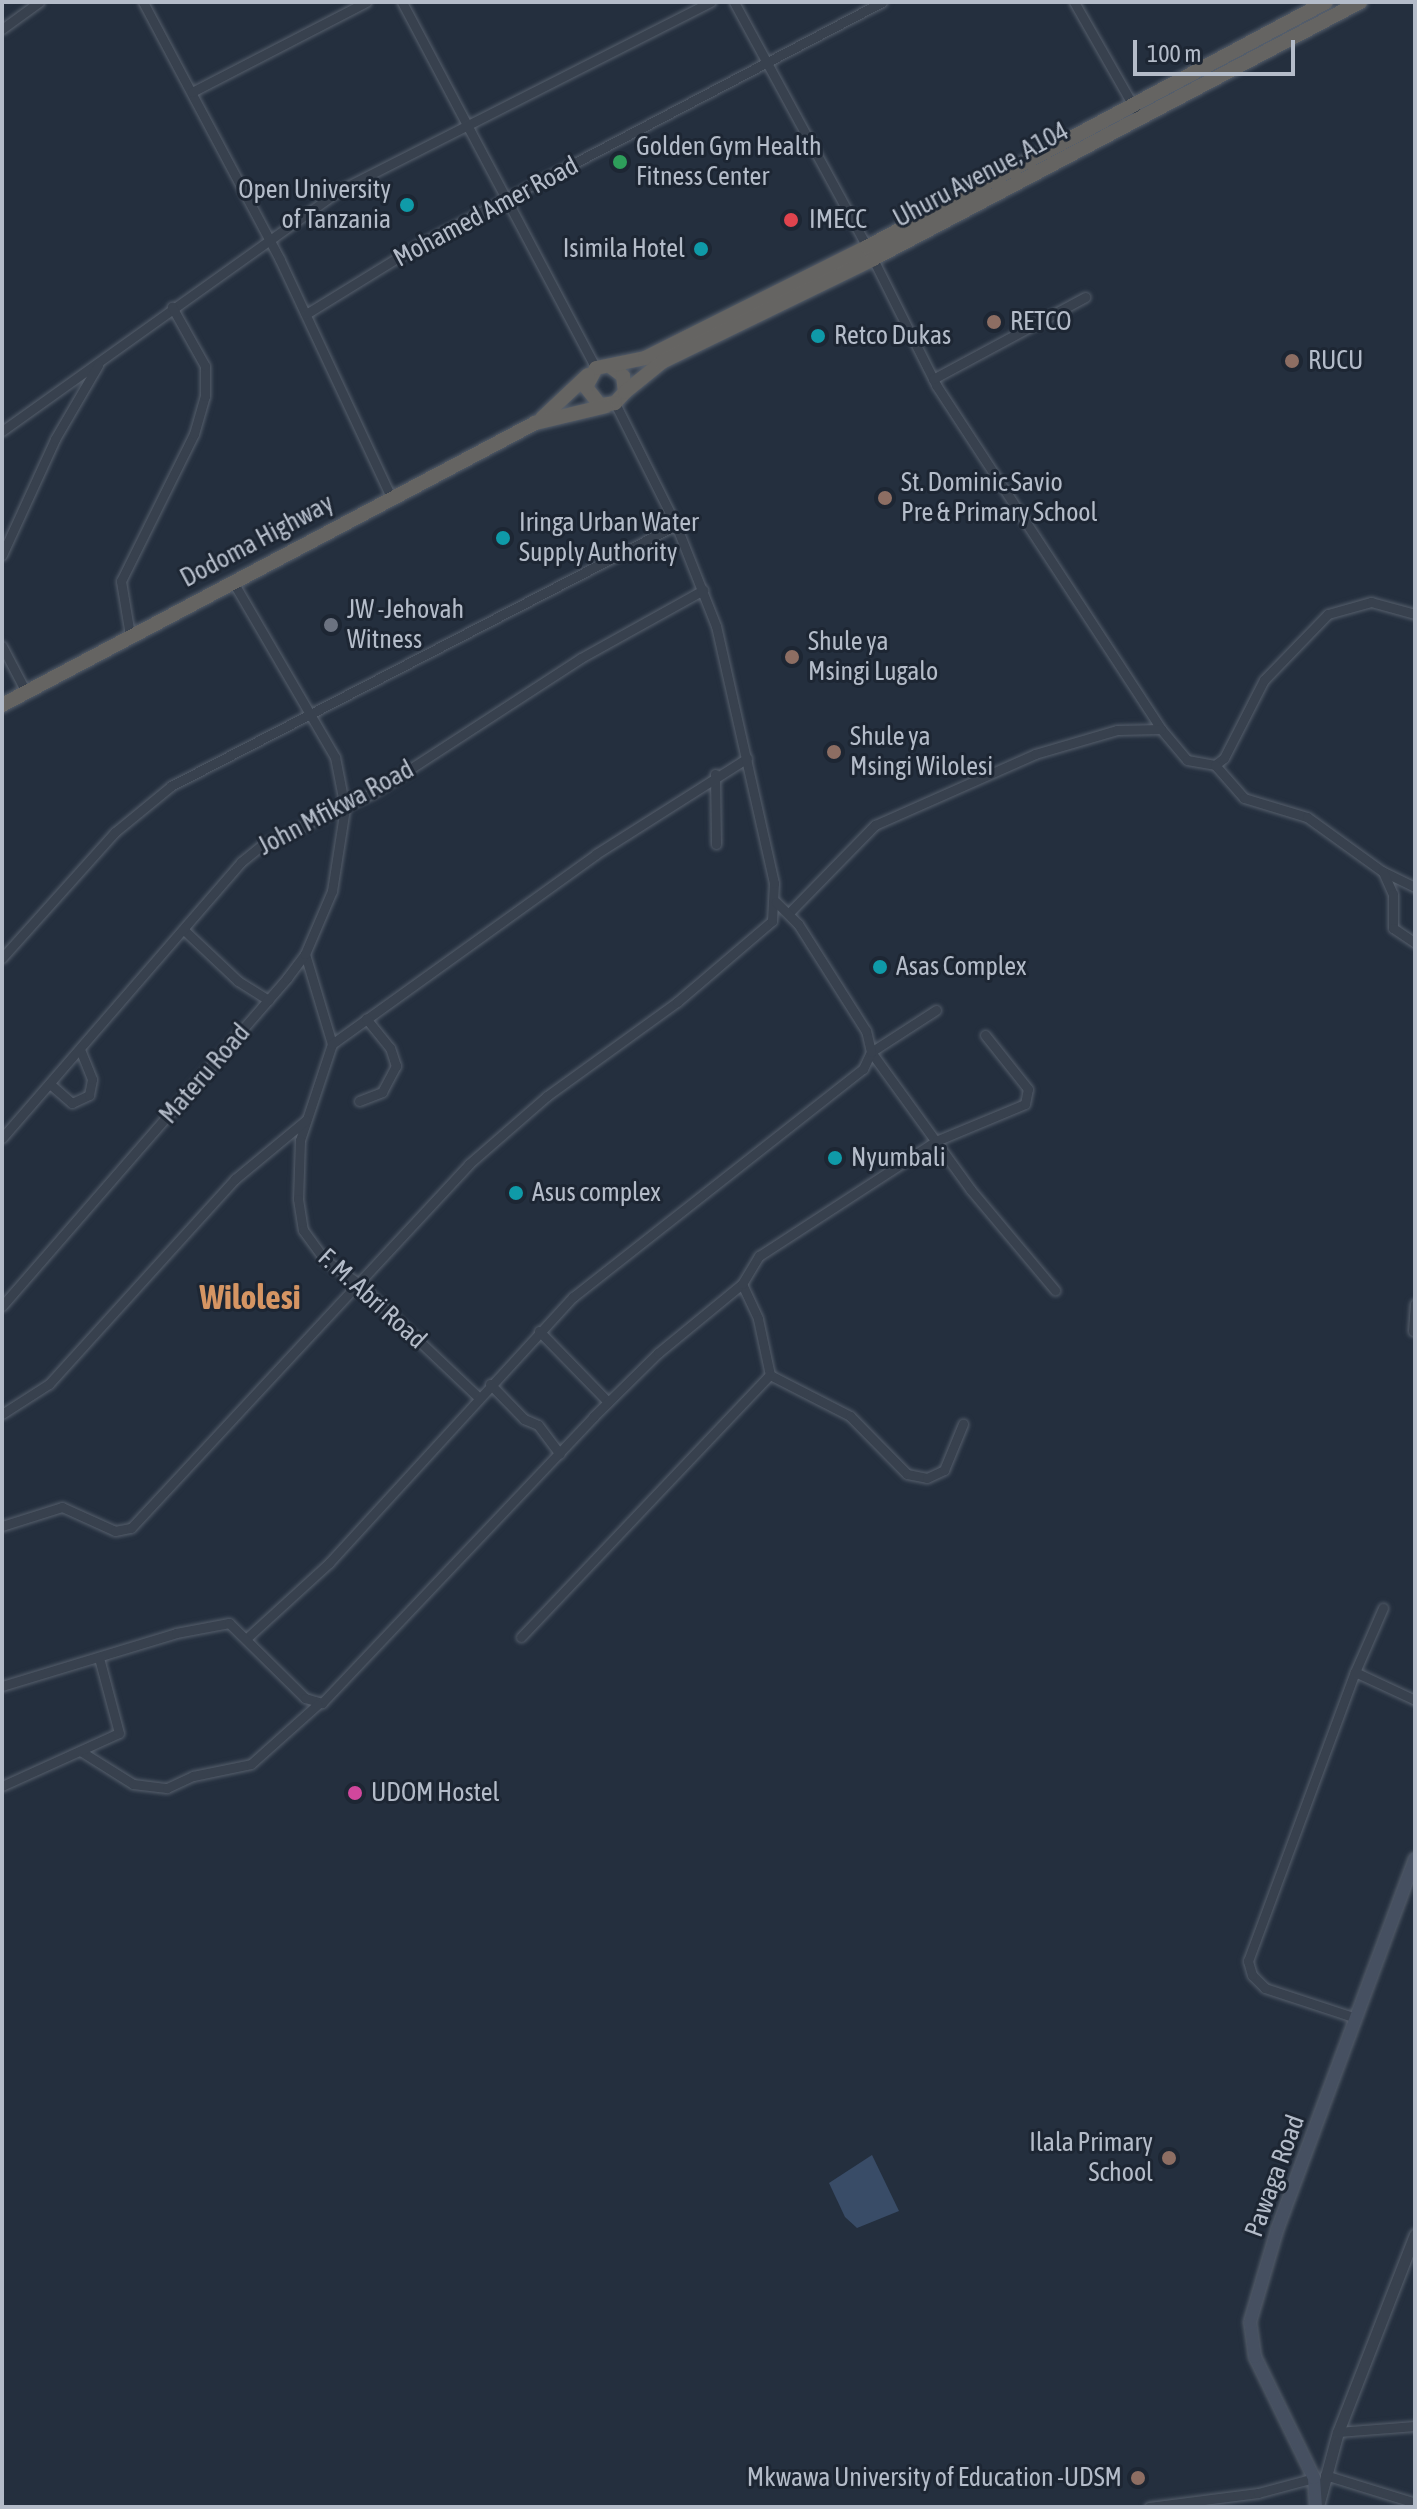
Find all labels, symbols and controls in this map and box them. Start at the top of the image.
scale bar [1137,24,1299,74]
text: 100 m [1147,40,1201,67]
street label: Uhuru Avenue, A104 [888,116,1074,234]
place label: Golden Gym Health Fitness Center [636,131,822,192]
street label: Mohamed Amer Road [388,150,584,274]
marker: Golden Gym Health Fitness Center [611,153,629,171]
place label: Open University of Tanzania [238,174,391,236]
marker: Open University of Tanzania [398,196,416,214]
place label: IMECC [809,204,867,236]
marker: IMECC [780,209,802,231]
place label: Isimila Hotel [563,233,685,265]
marker: Isimila Hotel [692,240,710,258]
place label: RETCO [1010,306,1071,338]
marker: RETCO [985,313,1003,331]
place label: Retco Dukas [834,320,951,352]
marker: Retco Dukas [809,327,827,345]
place label: RUCU [1308,345,1363,377]
marker: RUCU [1283,352,1301,370]
place label: St. Dominic Savio Pre & Primary School [901,467,1097,528]
street label: Dodoma Highway [175,488,339,594]
marker: St. Dominic Savio Pre & Primary School [876,489,894,507]
place label: Iringa Urban Water Supply Authority [519,507,699,568]
marker: Iringa Urban Water Supply Authority [494,529,512,547]
place label: JW -Jehovah Witness [347,594,464,656]
marker: JW -Jehovah Witness [322,616,340,634]
place label: Shule ya Msingi Lugalo [808,626,938,688]
marker: Shule ya Msingi Lugalo [783,648,801,666]
place label: Shule ya Msingi Wilolesi [850,721,993,782]
marker: Shule ya Msingi Wilolesi [825,743,843,761]
street label: John Mfikwa Road [253,754,419,862]
place label: Asas Complex [896,951,1026,983]
marker: Asas Complex [871,958,889,976]
street label: Materu Road [153,1018,257,1130]
place label: Nyumbali [851,1142,946,1174]
marker: Nyumbali [826,1149,844,1167]
place label: Asus complex [532,1177,661,1209]
marker: Asus complex [507,1184,525,1202]
street label: F. M. Abri Road [311,1242,433,1356]
district label: Wilolesi [199,1277,301,1317]
place label: UDOM Hostel [371,1777,499,1809]
marker: UDOM Hostel [346,1784,364,1802]
street label: Pawaga Road [1239,2111,1311,2241]
place label: Ilala Primary School [1029,2127,1153,2188]
marker: Ilala Primary School [1160,2149,1178,2167]
place label: Mkwawa University of Education -UDSM [747,2462,1122,2494]
marker: Mkwawa University of Education -UDSM [1129,2469,1147,2487]

